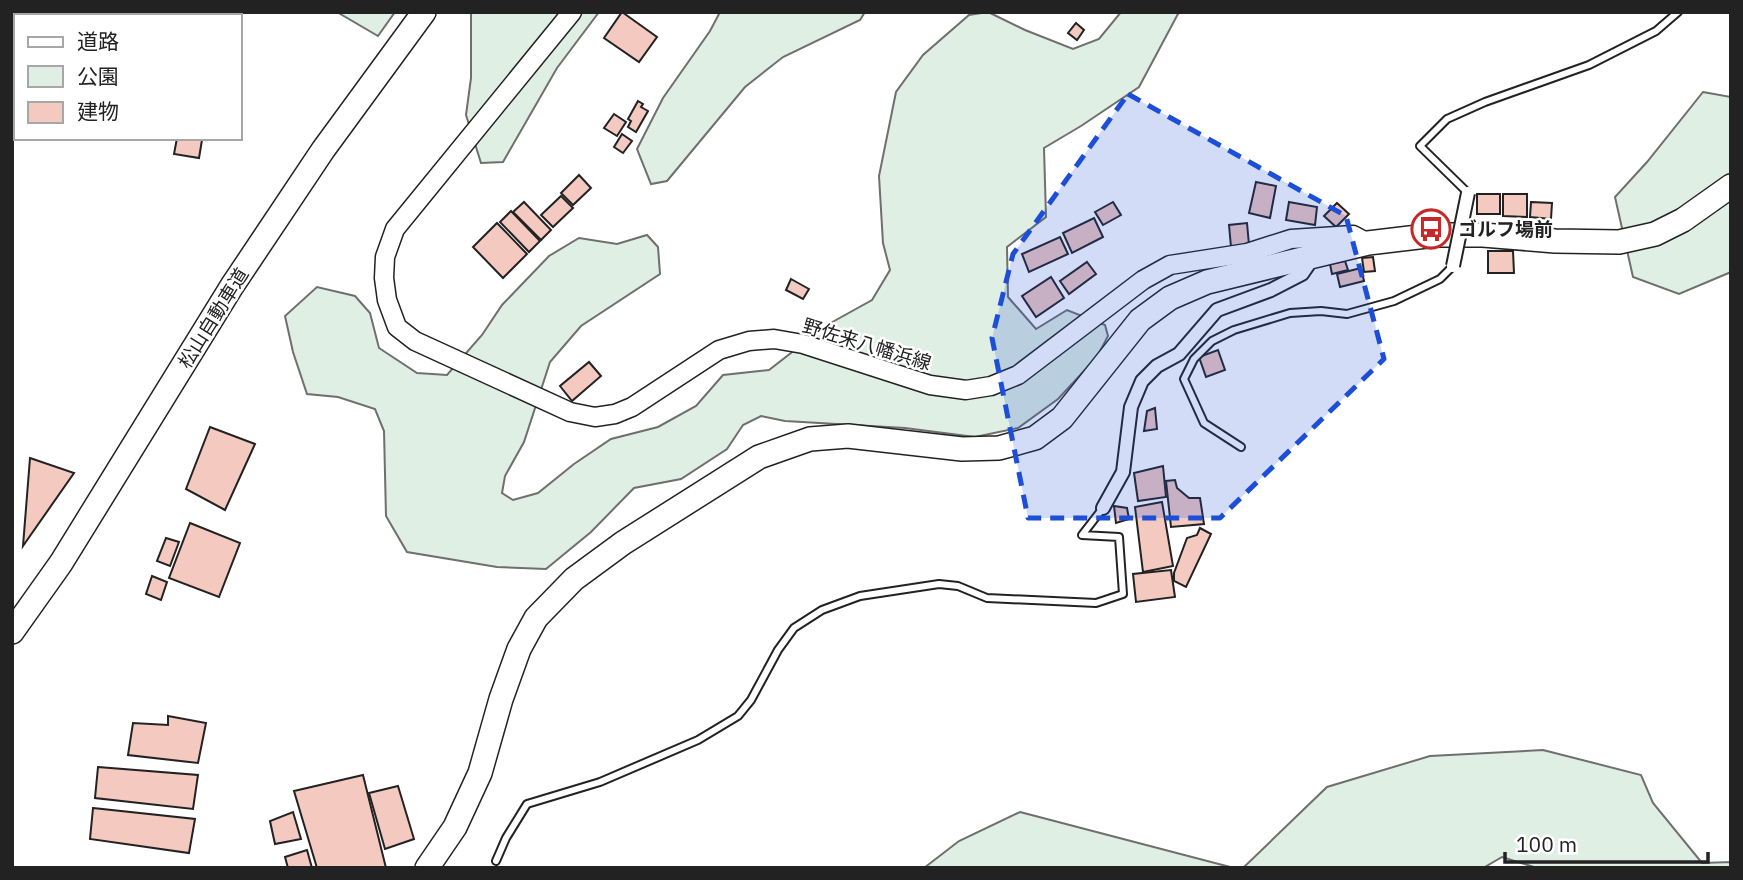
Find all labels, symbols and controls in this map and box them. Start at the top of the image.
legend [14,14,242,140]
text: 道路 [77,27,119,55]
text: 公園 [77,62,119,90]
text: 建物 [77,97,119,125]
bus stop icon: ゴルフ場前 [1410,208,1452,250]
place label: ゴルフ場前 [1458,217,1553,241]
street label: 松山自動車道 [173,263,253,373]
street label: 野佐来八幡浜線 [800,313,934,375]
scale bar [1505,820,1708,864]
text: 100 m [1516,830,1577,858]

